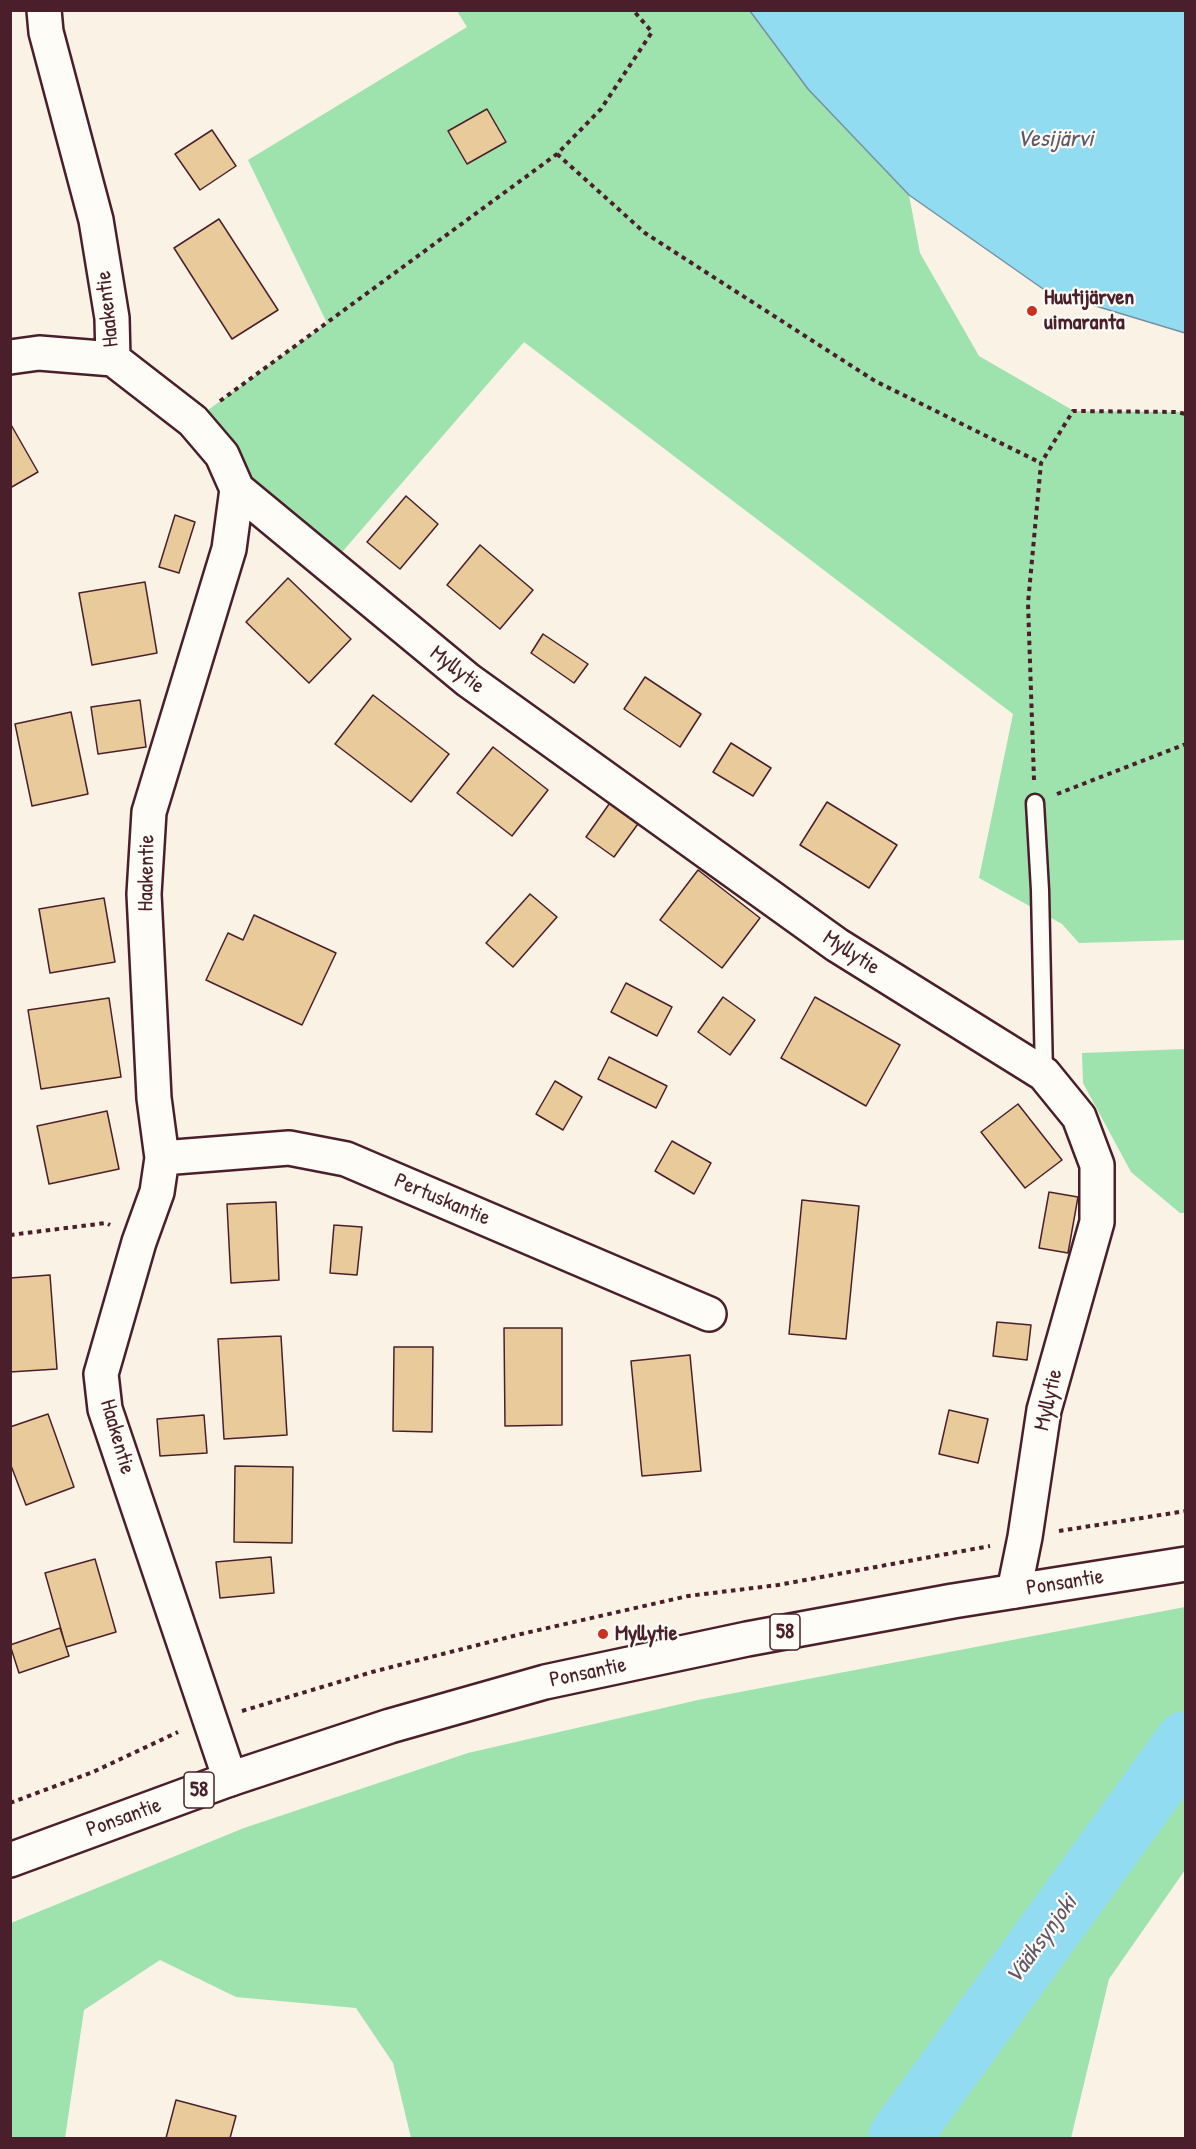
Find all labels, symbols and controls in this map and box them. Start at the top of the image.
water label: Vesijärvi [1017,126,1093,154]
street label: Haakentie [91,270,125,348]
place label: Huutijärven uimaranta [1044,285,1134,336]
marker: Huutijärven uimaranta [1025,304,1039,318]
street label: Myllytie [424,640,490,700]
street label: Haakentie [133,834,161,912]
street label: Myllytie [818,925,884,981]
street label: Pertuskantie [390,1168,494,1232]
street label: Myllytie [1029,1367,1069,1433]
street label: Haakentie [94,1397,140,1477]
street label: Ponsantie [1025,1564,1105,1602]
road number: 58 [770,1614,800,1650]
place label: Myllytie [615,1621,677,1647]
marker: Myllytie [596,1627,610,1641]
street label: Ponsantie [547,1652,629,1694]
road number: 58 [184,1772,214,1808]
street label: Ponsantie [83,1792,165,1844]
water label: Vääksynjoki [1000,1890,1084,1990]

